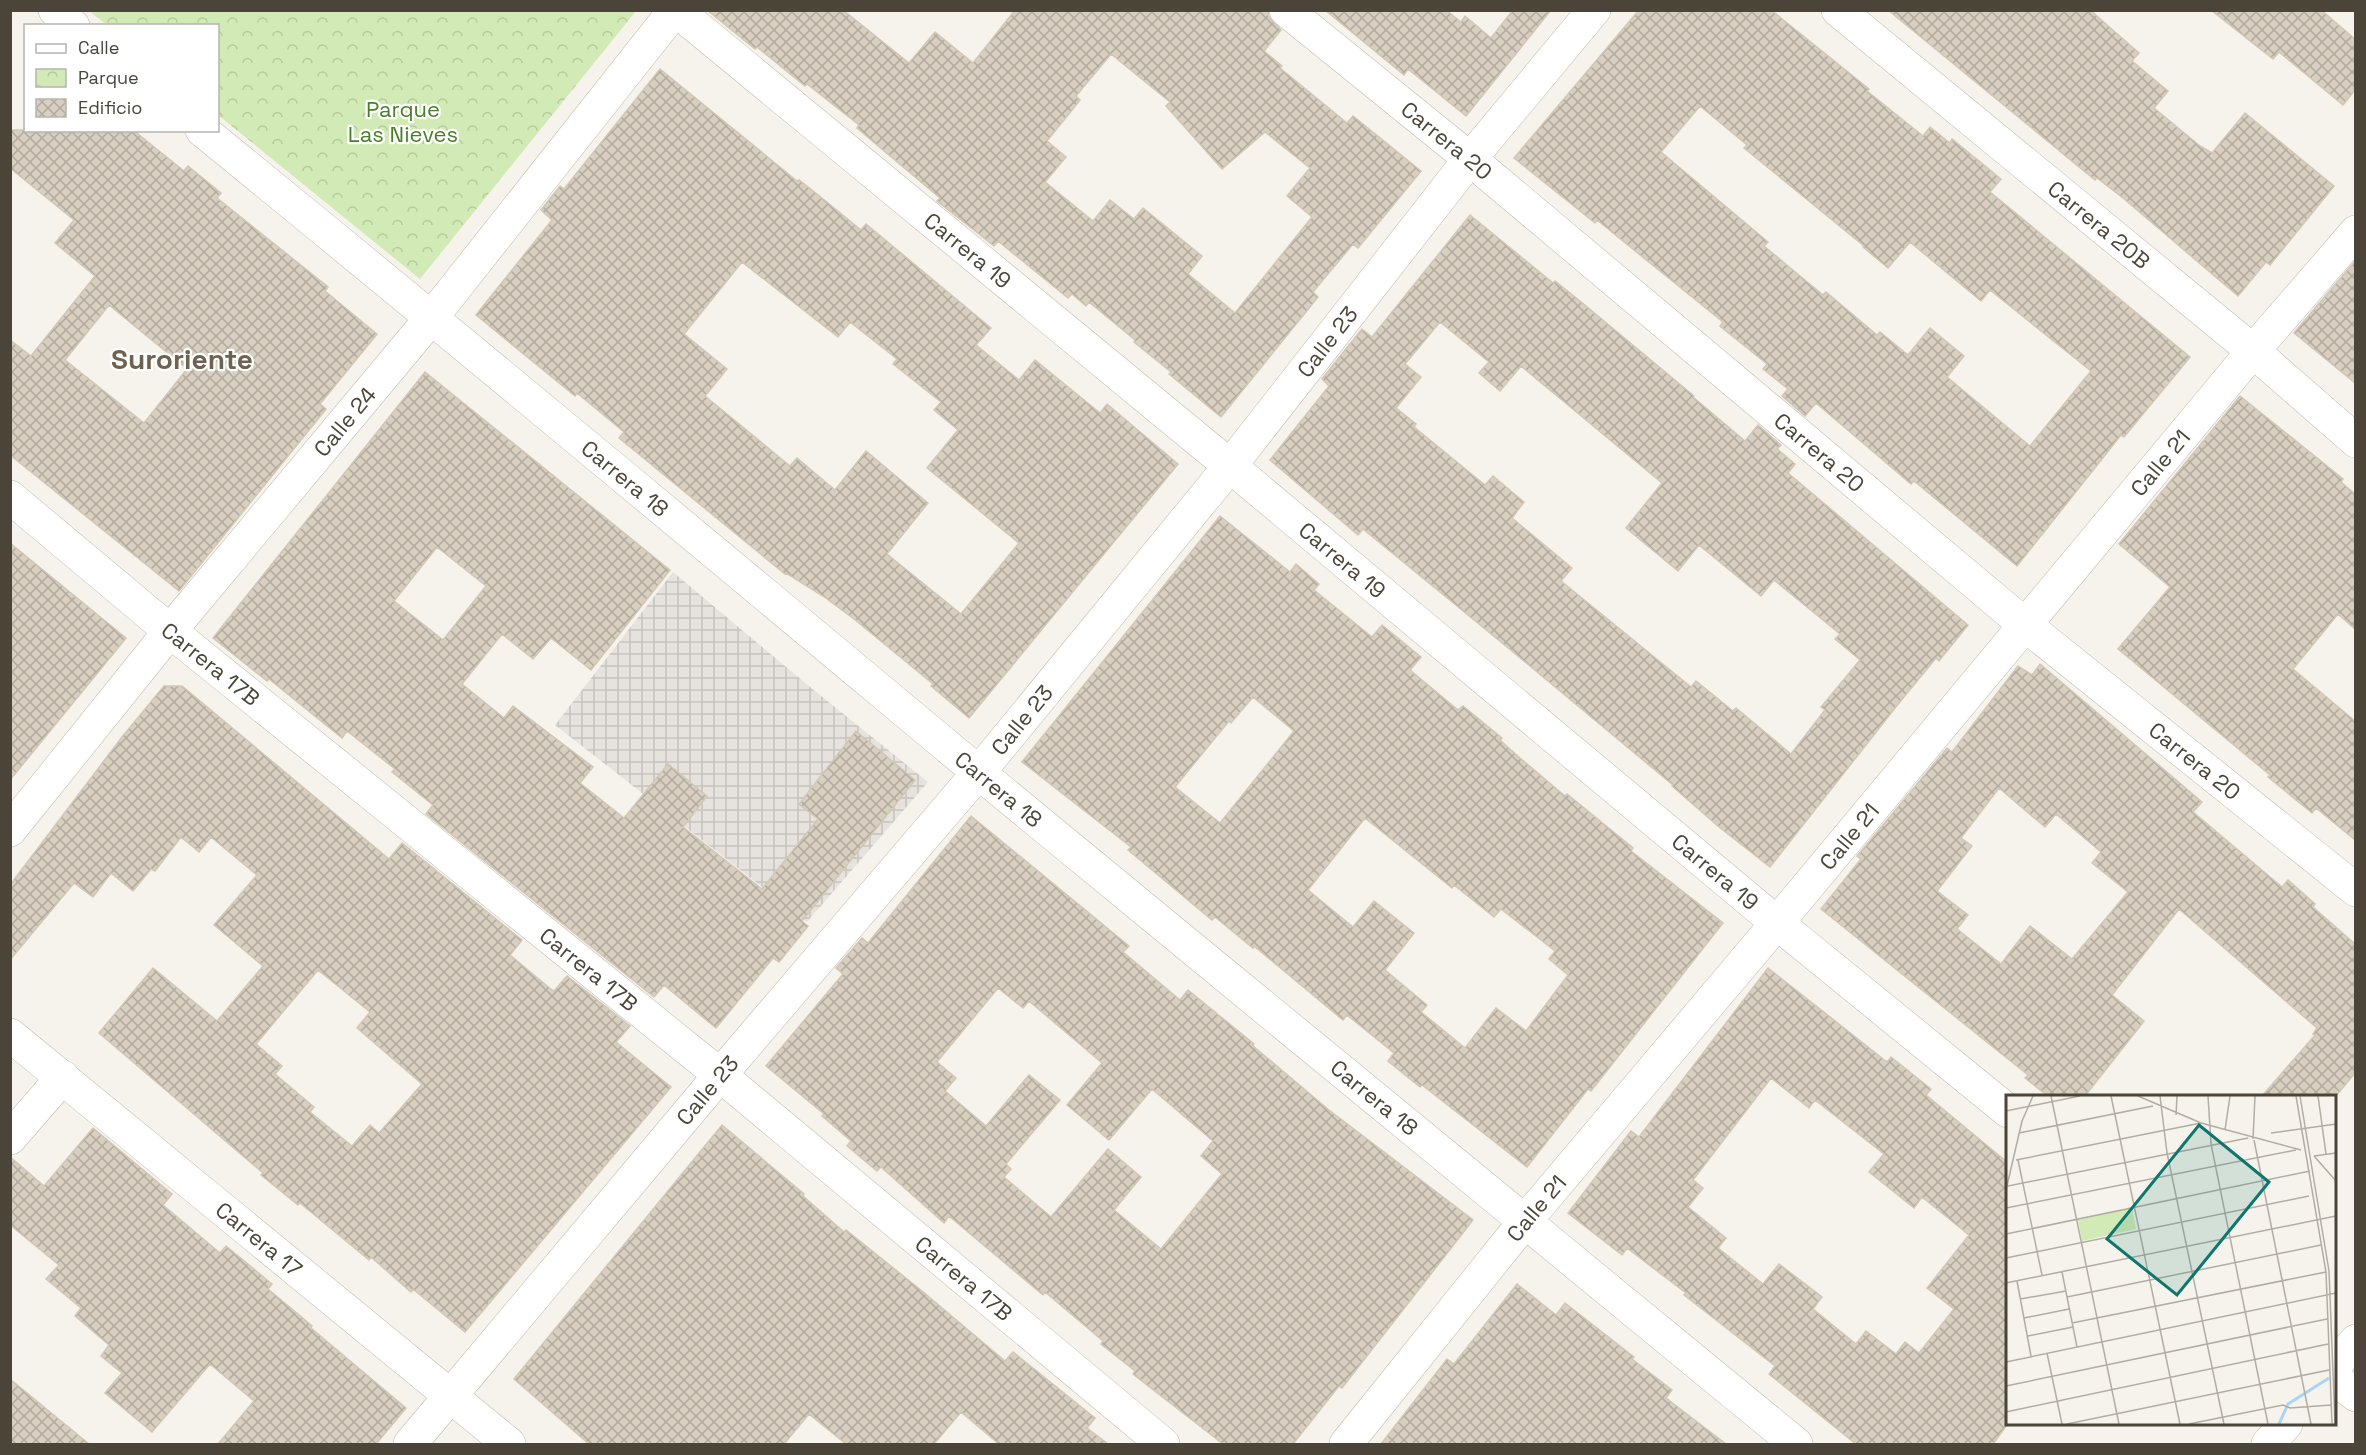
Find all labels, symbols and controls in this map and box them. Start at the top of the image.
legend [24,24,219,132]
text: Calle [78,36,119,59]
text: Parque [78,66,139,89]
park label: Parque Las Nieves [348,95,458,148]
street label: Carrera 20 [1395,95,1498,186]
text: Edificio [78,96,142,119]
street label: Carrera 20B [2042,174,2156,275]
street label: Carrera 19 [918,206,1017,294]
street label: Calle 23 [1291,301,1364,383]
district label: Suroriente [111,341,253,377]
street label: Calle 24 [307,381,382,462]
street label: Carrera 20 [1768,406,1870,498]
street label: Calle 21 [2124,424,2196,502]
street label: Carrera 18 [576,434,675,523]
street label: Carrera 19 [1293,516,1392,604]
street label: Carrera 17B [156,616,266,712]
street label: Calle 23 [985,679,1059,761]
street label: Carrera 20 [2143,716,2246,806]
street label: Carrera 18 [949,745,1048,833]
street label: Calle 21 [1813,797,1885,876]
street label: Carrera 19 [1666,827,1765,916]
street label: Carrera 17B [534,921,644,1017]
street label: Calle 23 [670,1050,745,1131]
street label: Carrera 18 [1325,1053,1424,1142]
inset map [2006,1095,2336,1425]
street label: Calle 21 [1500,1169,1572,1247]
street label: Carrera 17 [210,1195,308,1283]
street label: Carrera 17B [909,1230,1018,1327]

